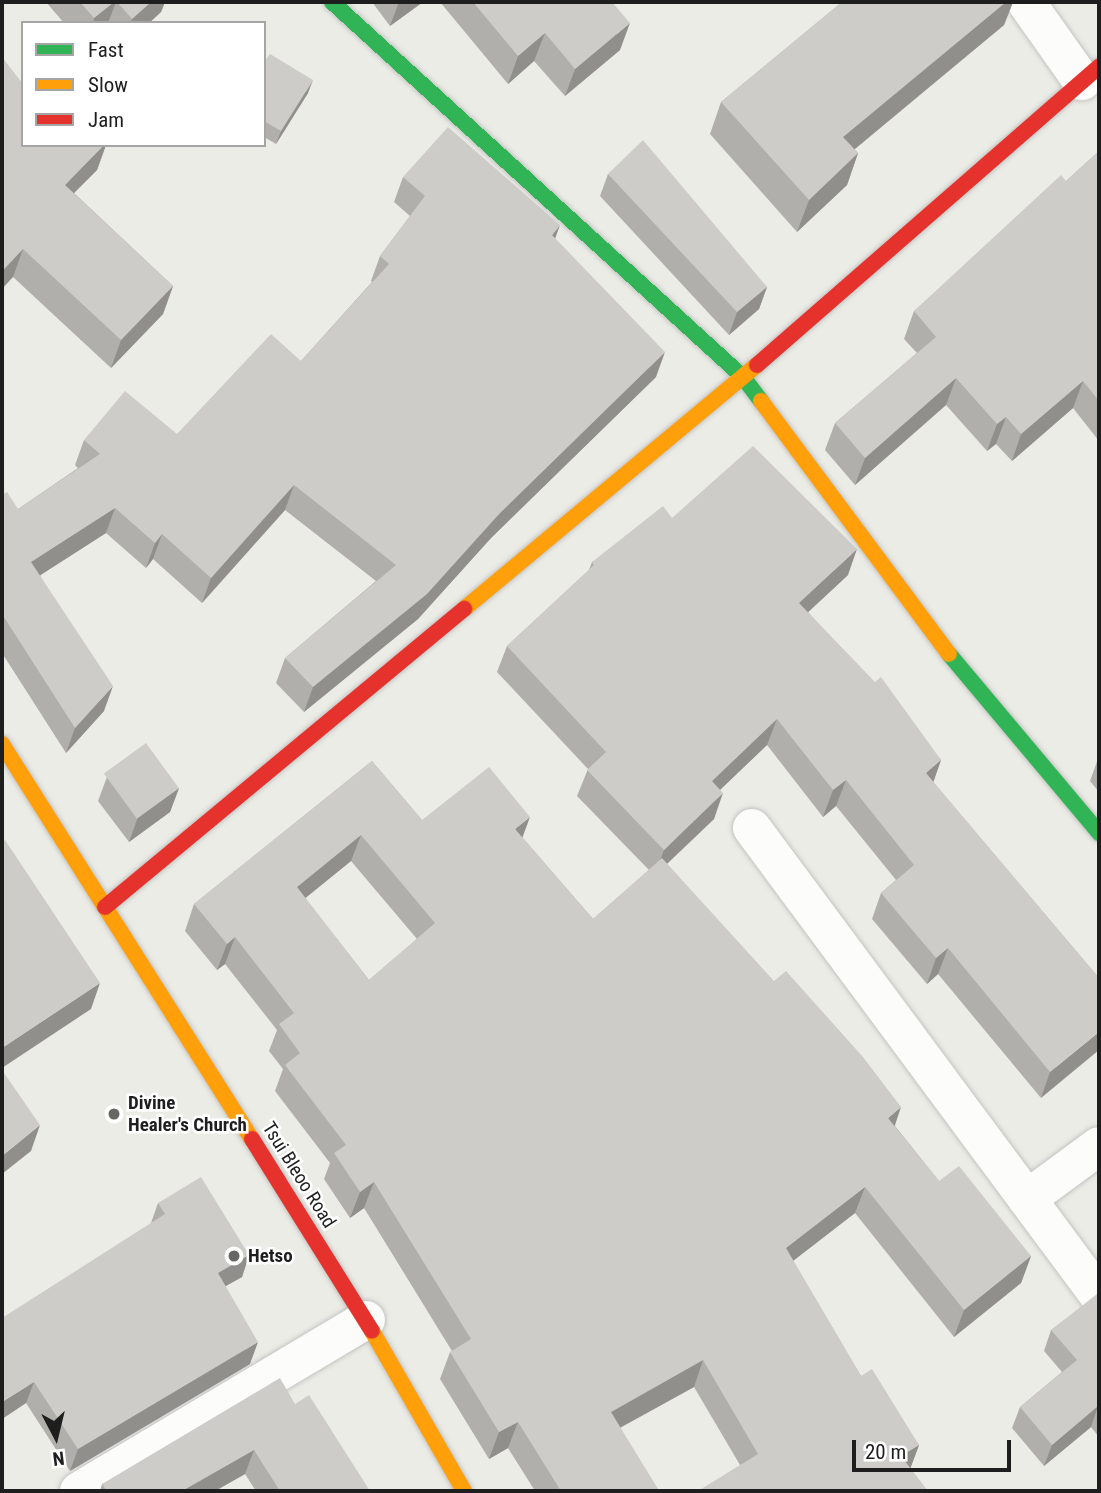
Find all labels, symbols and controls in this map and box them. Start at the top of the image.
legend [21,21,266,147]
text: Fast [88,38,124,62]
text: Slow [88,73,128,97]
text: Jam [88,108,124,132]
place label: Divine Healer's Church [128,1092,247,1136]
marker: Divine Healer's Church [106,1106,122,1122]
street label: Tsui Bleoo Road [257,1118,341,1232]
place label: Hetso [248,1245,293,1267]
marker: Hetso [226,1248,242,1264]
north arrow [21,1402,91,1472]
scale bar [856,1426,1015,1470]
text: 20 m [865,1440,906,1464]
text: N [51,1446,66,1470]

